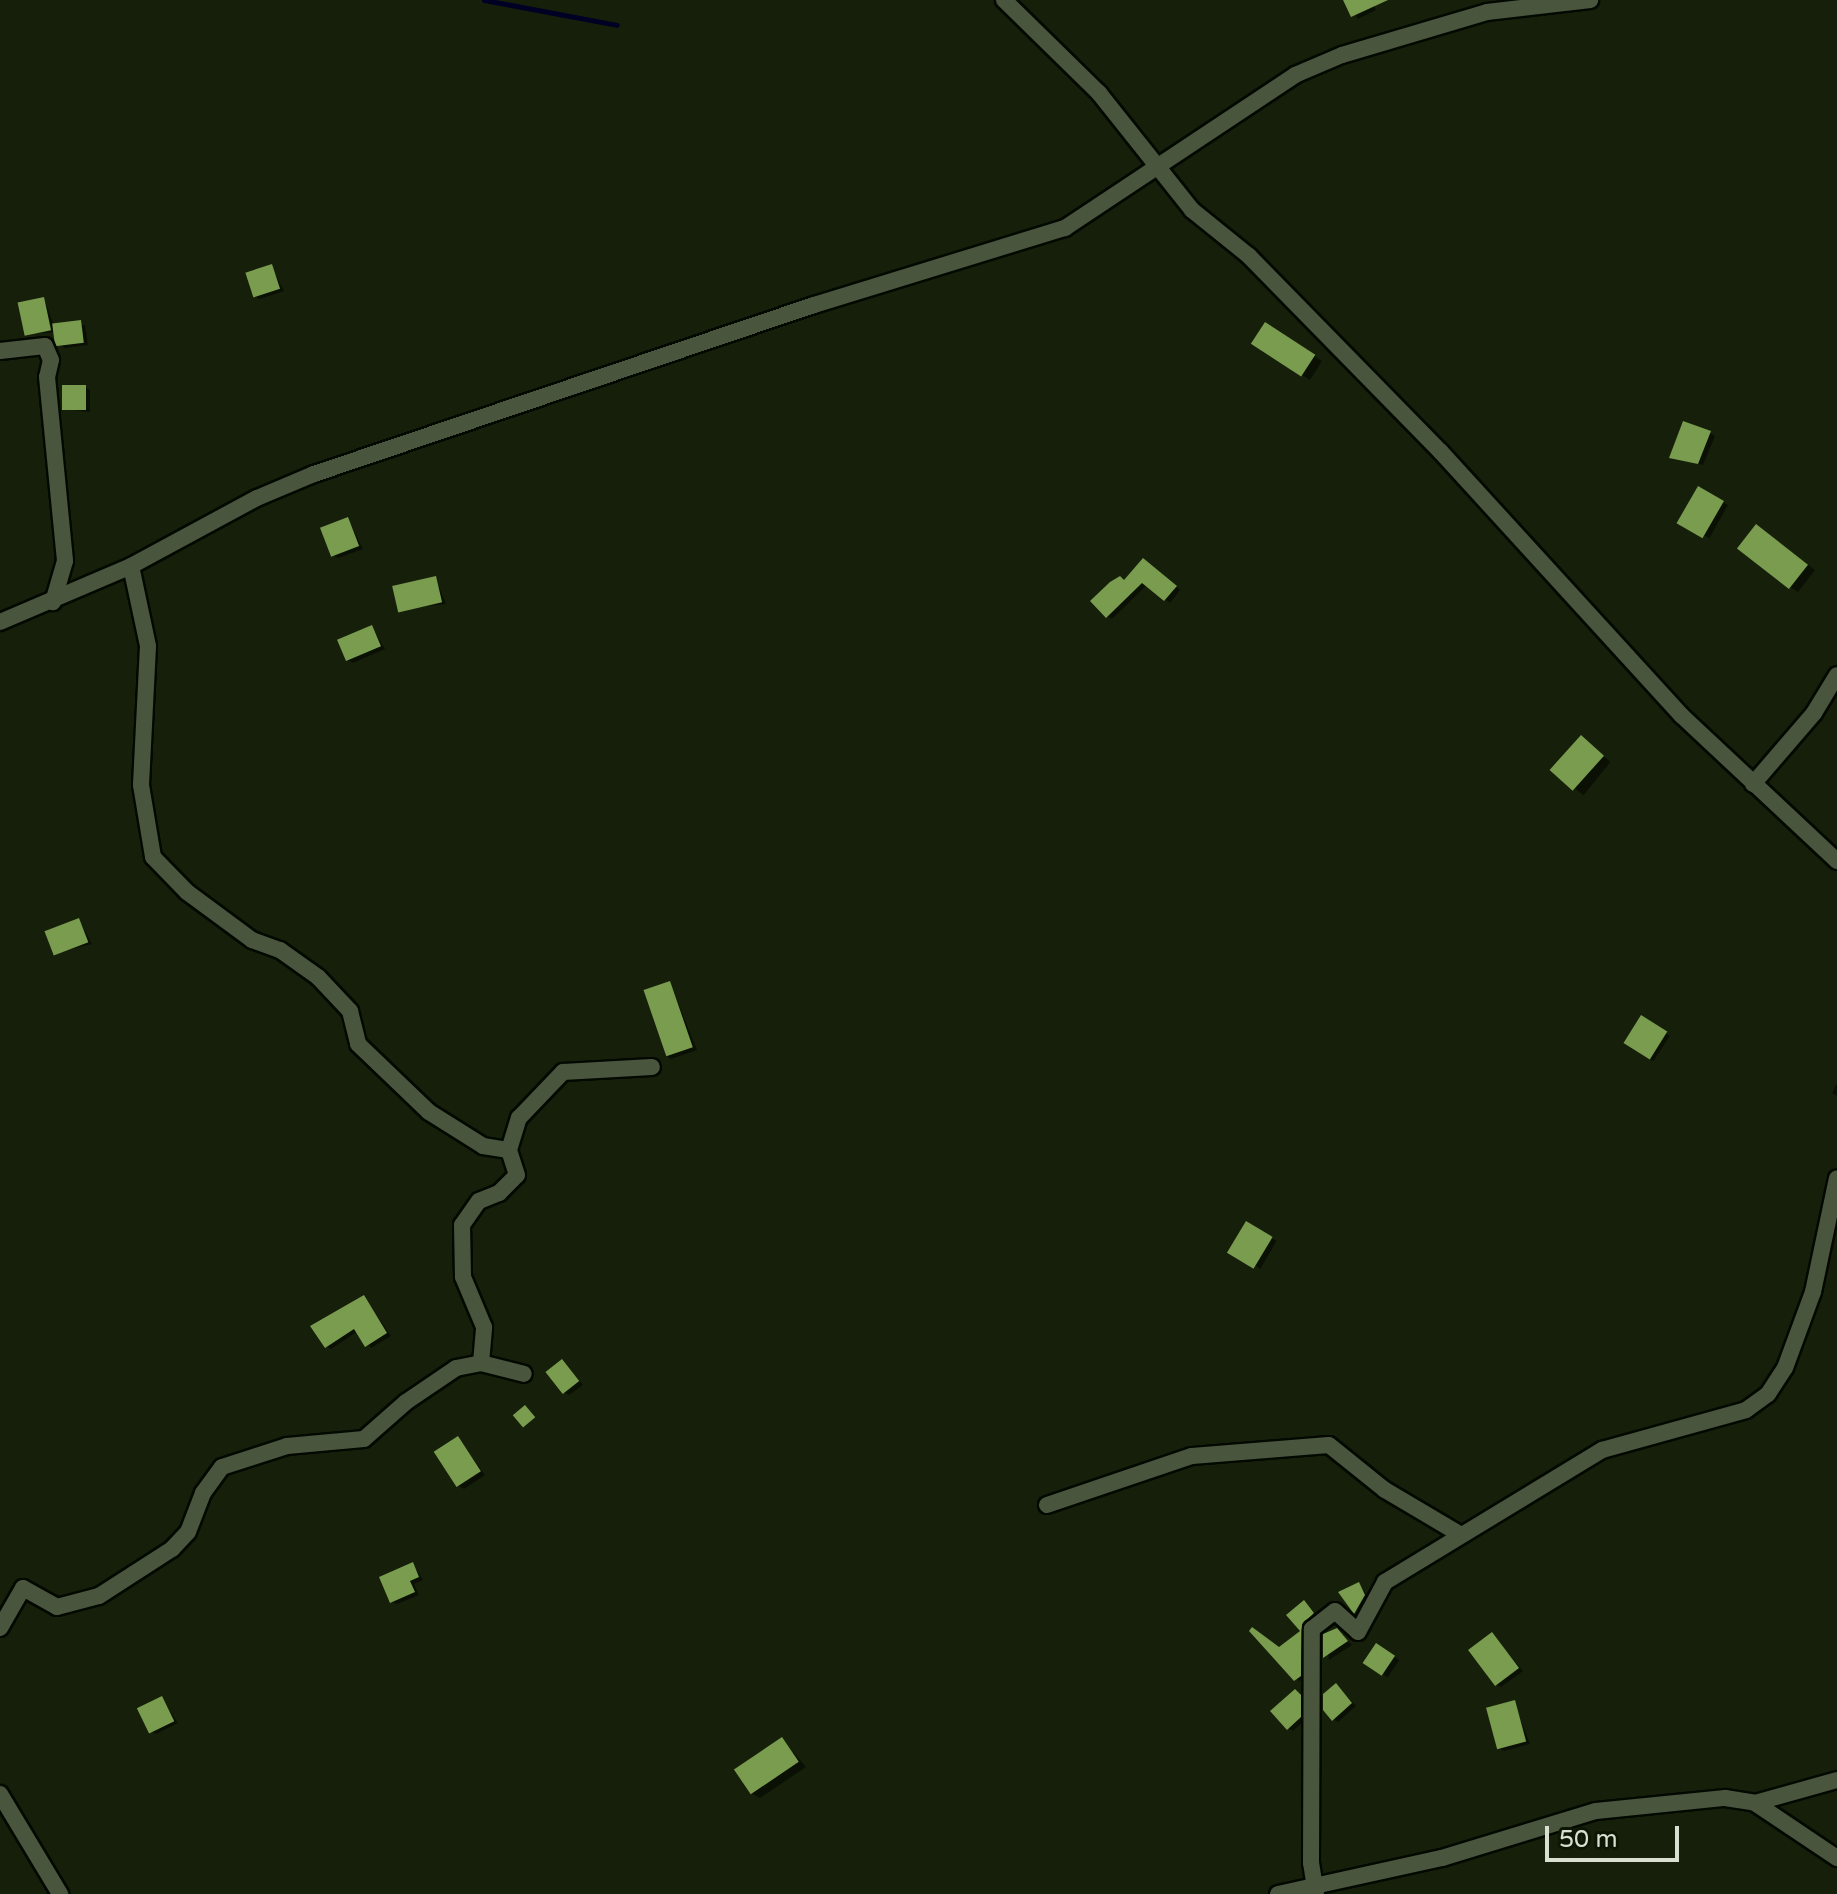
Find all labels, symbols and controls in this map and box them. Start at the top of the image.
scale bar [1549,1810,1683,1860]
text: 50 m [1559,1825,1617,1854]

